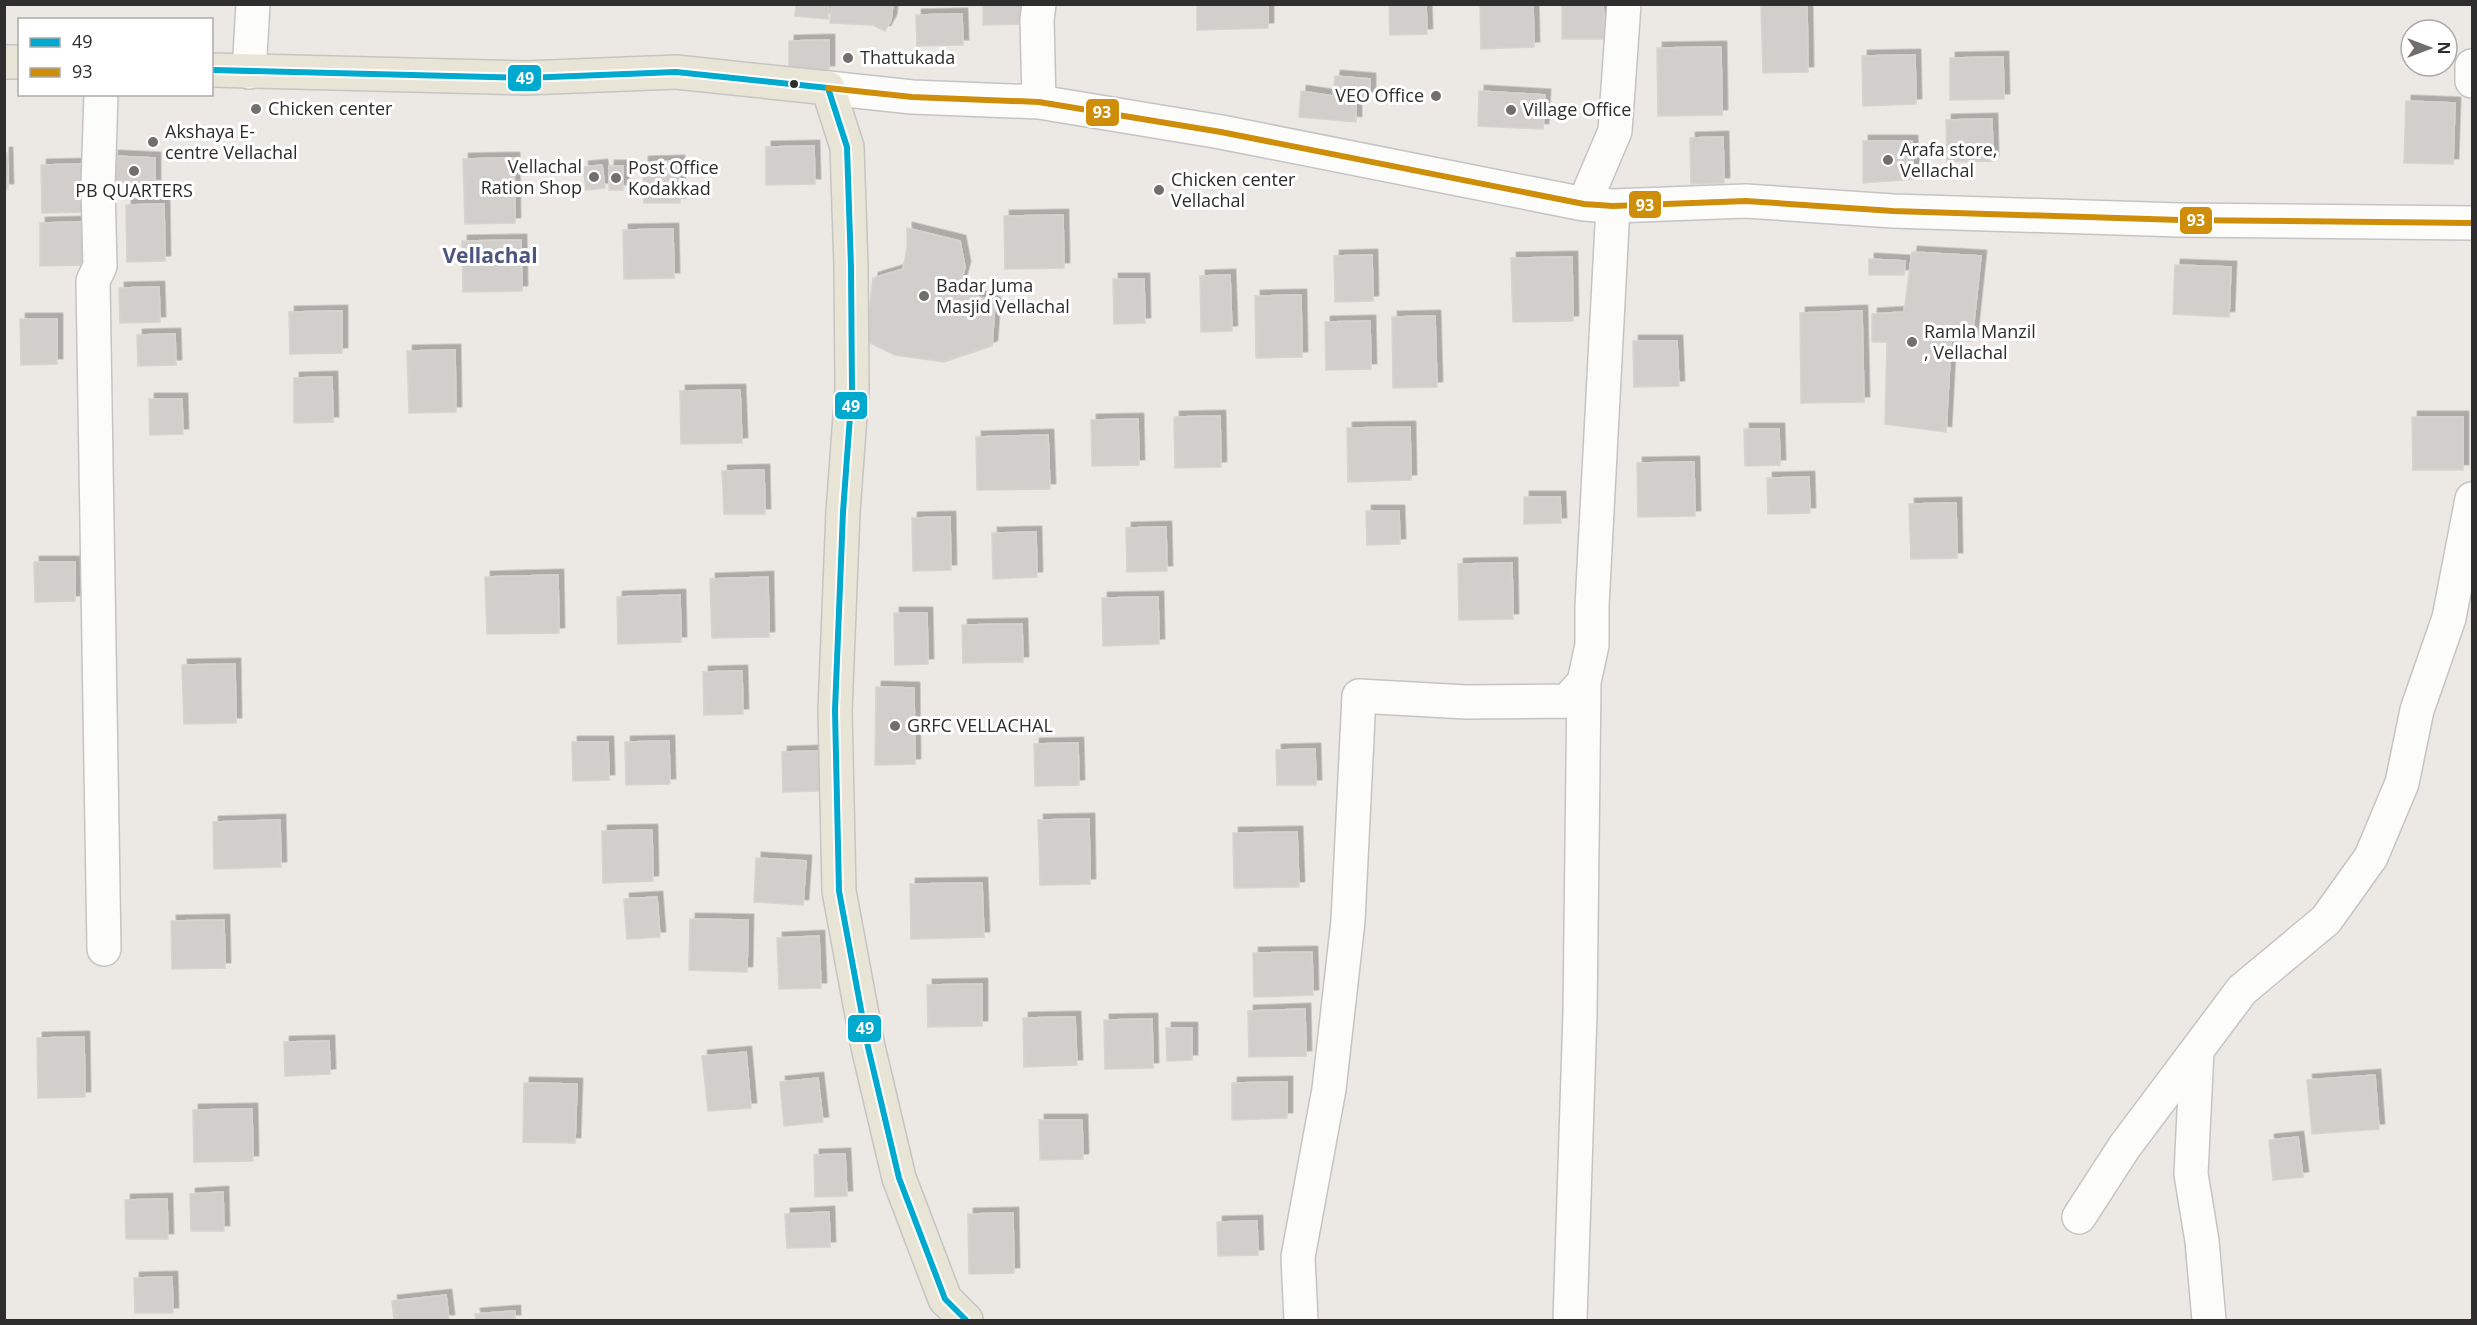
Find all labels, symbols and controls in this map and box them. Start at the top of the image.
legend [18,18,213,96]
north arrow [2399,18,2459,78]
text: 49 [72,29,93,53]
text: N [2433,41,2455,55]
place label: Thattukada [860,45,955,69]
marker: Thattukada [841,51,855,65]
text: 93 [72,59,93,83]
line badge: 49 [507,64,542,92]
text: 49 [516,67,534,89]
unlabelled marker [788,78,800,90]
place label: VEO Office [1335,83,1424,107]
marker: VEO Office [1429,89,1443,103]
place label: Chicken center [268,96,393,120]
place label: Village Office [1523,97,1631,121]
line badge: 93 [1085,98,1120,127]
text: 93 [1093,101,1111,123]
marker: Chicken center [249,102,263,116]
marker: Village Office [1504,103,1518,117]
place label: Akshaya E- centre Vellachal [165,119,297,164]
marker: Akshaya E- centre Vellachal [146,135,160,149]
place label: Arafa store, Vellachal [1900,137,1997,182]
marker: Arafa store, Vellachal [1881,153,1895,167]
place label: Vellachal Ration Shop [481,154,582,199]
place label: Post Office Kodakkad [628,155,719,200]
marker: PB QUARTERS [127,164,141,178]
place label: Chicken center Vellachal [1171,167,1296,212]
marker: Vellachal Ration Shop [587,170,601,184]
marker: Post Office Kodakkad [609,171,623,185]
place label: PB QUARTERS [75,178,193,202]
marker: Chicken center Vellachal [1152,183,1166,197]
line badge: 93 [1628,190,1662,219]
text: 93 [1636,194,1654,216]
line badge: 93 [2179,206,2213,235]
text: 93 [2187,209,2205,231]
district label: Vellachal [442,241,538,269]
place label: Badar Juma Masjid Vellachal [936,273,1070,318]
marker: Badar Juma Masjid Vellachal [917,289,931,303]
place label: Ramla Manzil , Vellachal [1924,319,2036,364]
marker: Ramla Manzil , Vellachal [1905,335,1919,349]
line badge: 49 [834,391,868,420]
text: 49 [842,395,860,417]
place label: GRFC VELLACHAL [907,713,1053,737]
marker: GRFC VELLACHAL [888,719,902,733]
line badge: 49 [847,1014,882,1043]
text: 49 [856,1017,874,1039]

